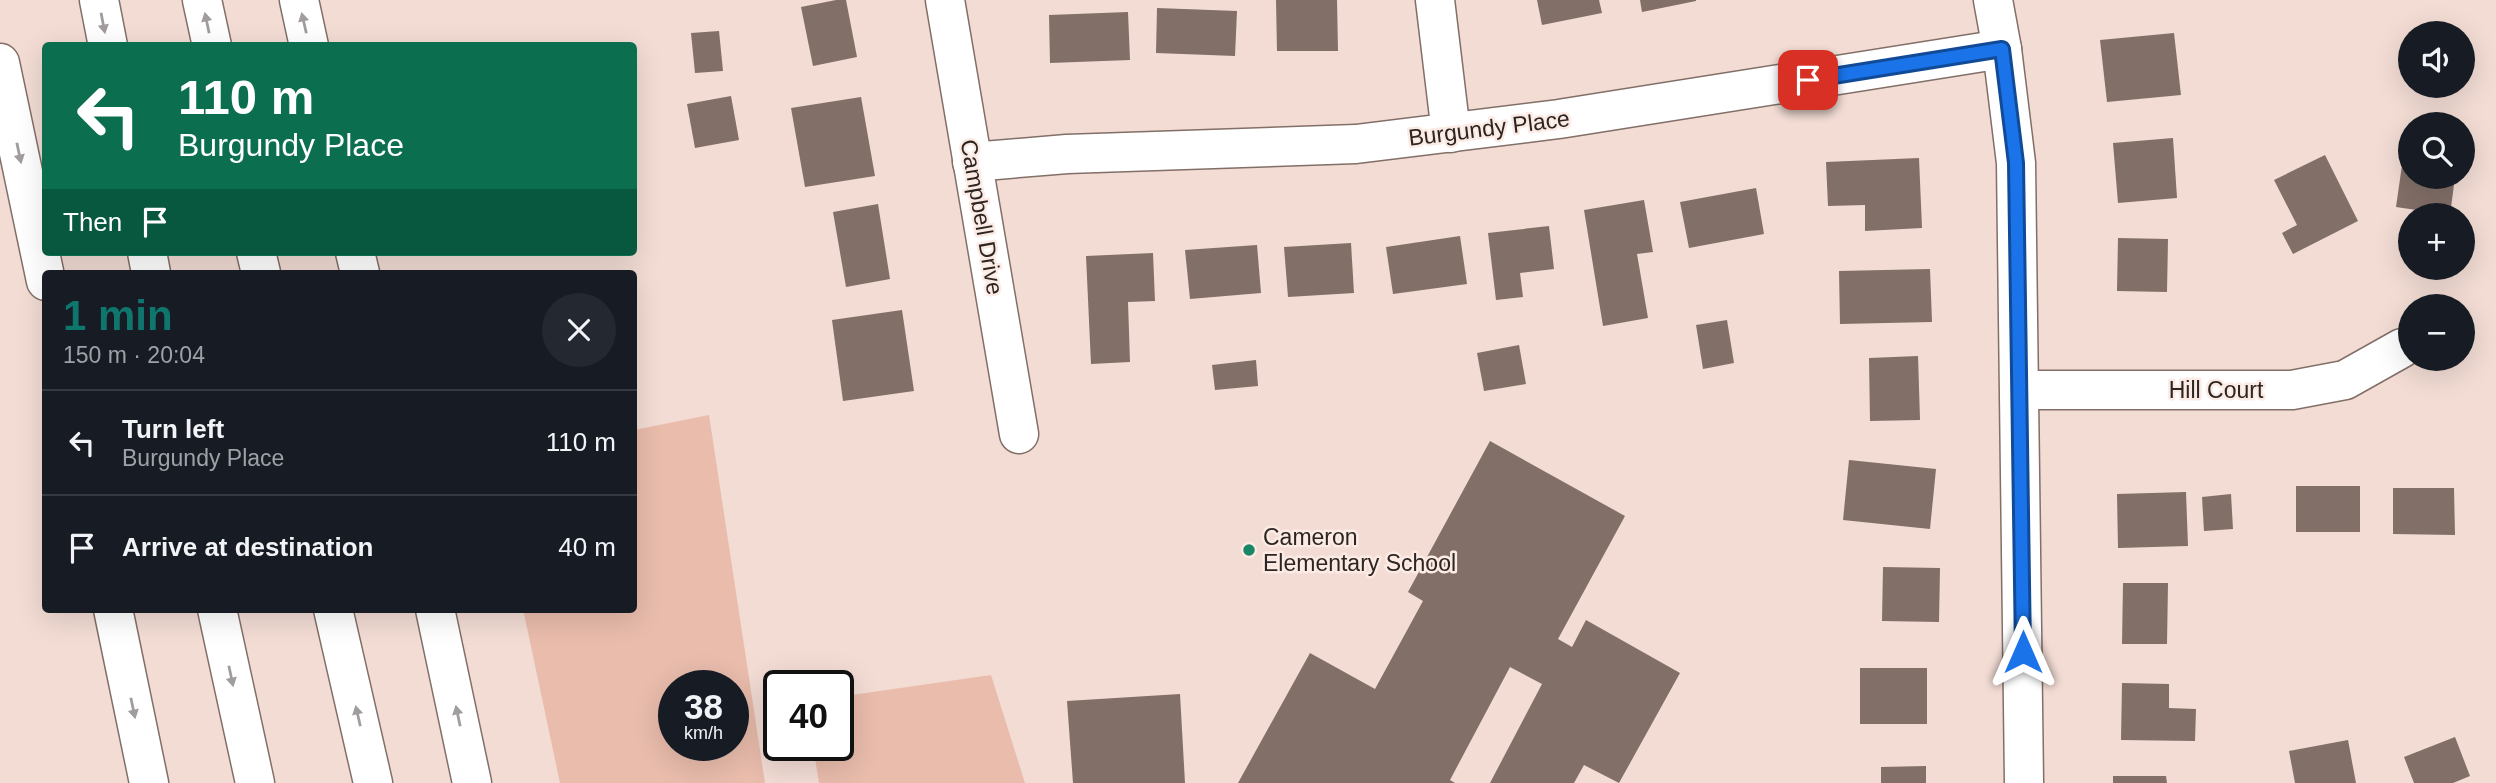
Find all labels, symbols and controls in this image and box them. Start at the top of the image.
one-way arrow [98,12,109,34]
one-way arrow [202,12,213,34]
one-way arrow [299,12,310,34]
map controls [2398,21,2475,371]
button: sound [2398,21,2475,98]
pin [1778,50,1838,110]
icon: arrive [1789,61,1827,99]
icon: left [63,70,154,161]
text: 110 m [178,70,314,124]
street label: Burgundy Place [1407,105,1571,151]
button: search [2398,112,2475,189]
text: Burgundy Place [178,127,404,163]
street label: Campbell Drive [956,137,1008,297]
one-way arrow [13,142,24,164]
icon: arrive [136,203,174,241]
button: + [2398,203,2475,280]
text: Then [63,207,122,237]
text: 1 min [63,292,173,339]
button: close [542,293,616,367]
button: − [2398,294,2475,371]
text: 150 m · 20:04 [63,342,205,368]
street label: Hill Court [2169,377,2264,403]
text: Turn left [122,414,224,444]
icon: left [63,424,101,462]
text: 110 m [546,427,616,457]
text: Burgundy Place [122,445,284,471]
place label: Cameron Elementary School [1263,524,1456,576]
icon: arrive [63,529,101,567]
text: Arrive at destination [122,532,373,562]
text: 40 m [558,532,616,562]
marker: Cameron Elementary School [1241,542,1257,558]
position arrow [1986,615,2060,689]
one-way arrow [226,665,237,687]
speed limit sign: 40 [763,670,854,761]
text: 38 [684,687,723,726]
one-way arrow [128,697,139,719]
one-way arrow [352,705,363,727]
one-way arrow [452,705,463,727]
text: km/h [684,723,723,743]

